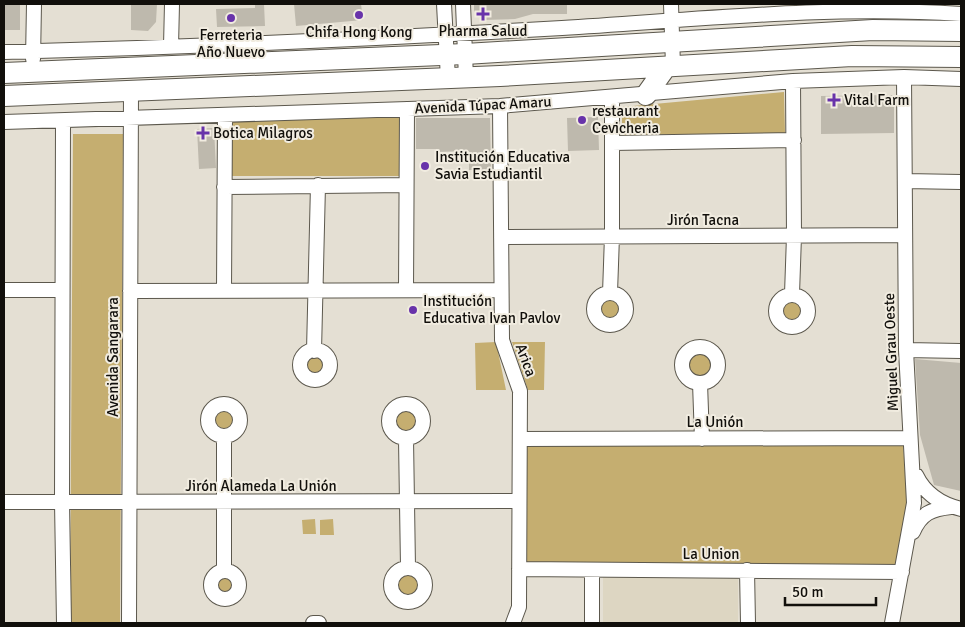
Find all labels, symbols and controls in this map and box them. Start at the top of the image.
marker: Pharma Salud [477,8,489,20]
marker: Chifa Hong Kong [353,9,365,21]
marker: Ferreteria Año Nuevo [225,12,237,24]
place label: Pharma Salud [439,22,528,40]
place label: Chifa Hong Kong [305,23,413,41]
place label: Ferreteria Año Nuevo [197,26,265,61]
place label: Vital Farm [844,91,910,109]
street label: Avenida Túpac Amaru [414,92,552,118]
marker: Vital Farm [828,94,840,106]
place label: restaurant Cevicheria [592,102,659,137]
marker: restaurant Cevicheria [576,114,588,126]
place label: Botica Milagros [213,124,313,142]
marker: Botica Milagros [197,127,209,139]
place label: Institución Educativa Savia Estudiantil [435,148,570,183]
marker: Institución Educativa Savia Estudiantil [419,160,431,172]
street label: Jirón Tacna [667,211,739,229]
place label: Institución Educativa Ivan Pavlov [423,292,561,327]
street label: Miguel Grau Oeste [880,293,902,411]
street label: Avenida Sangarara [104,297,122,417]
marker: Institución Educativa Ivan Pavlov [407,304,419,316]
street label: Arica [512,341,540,379]
street label: La Unión [687,413,743,431]
street label: Jirón Alameda La Unión [185,477,337,495]
street label: La Union [683,545,739,563]
scale bar [785,574,876,606]
text: 50 m [792,583,823,601]

